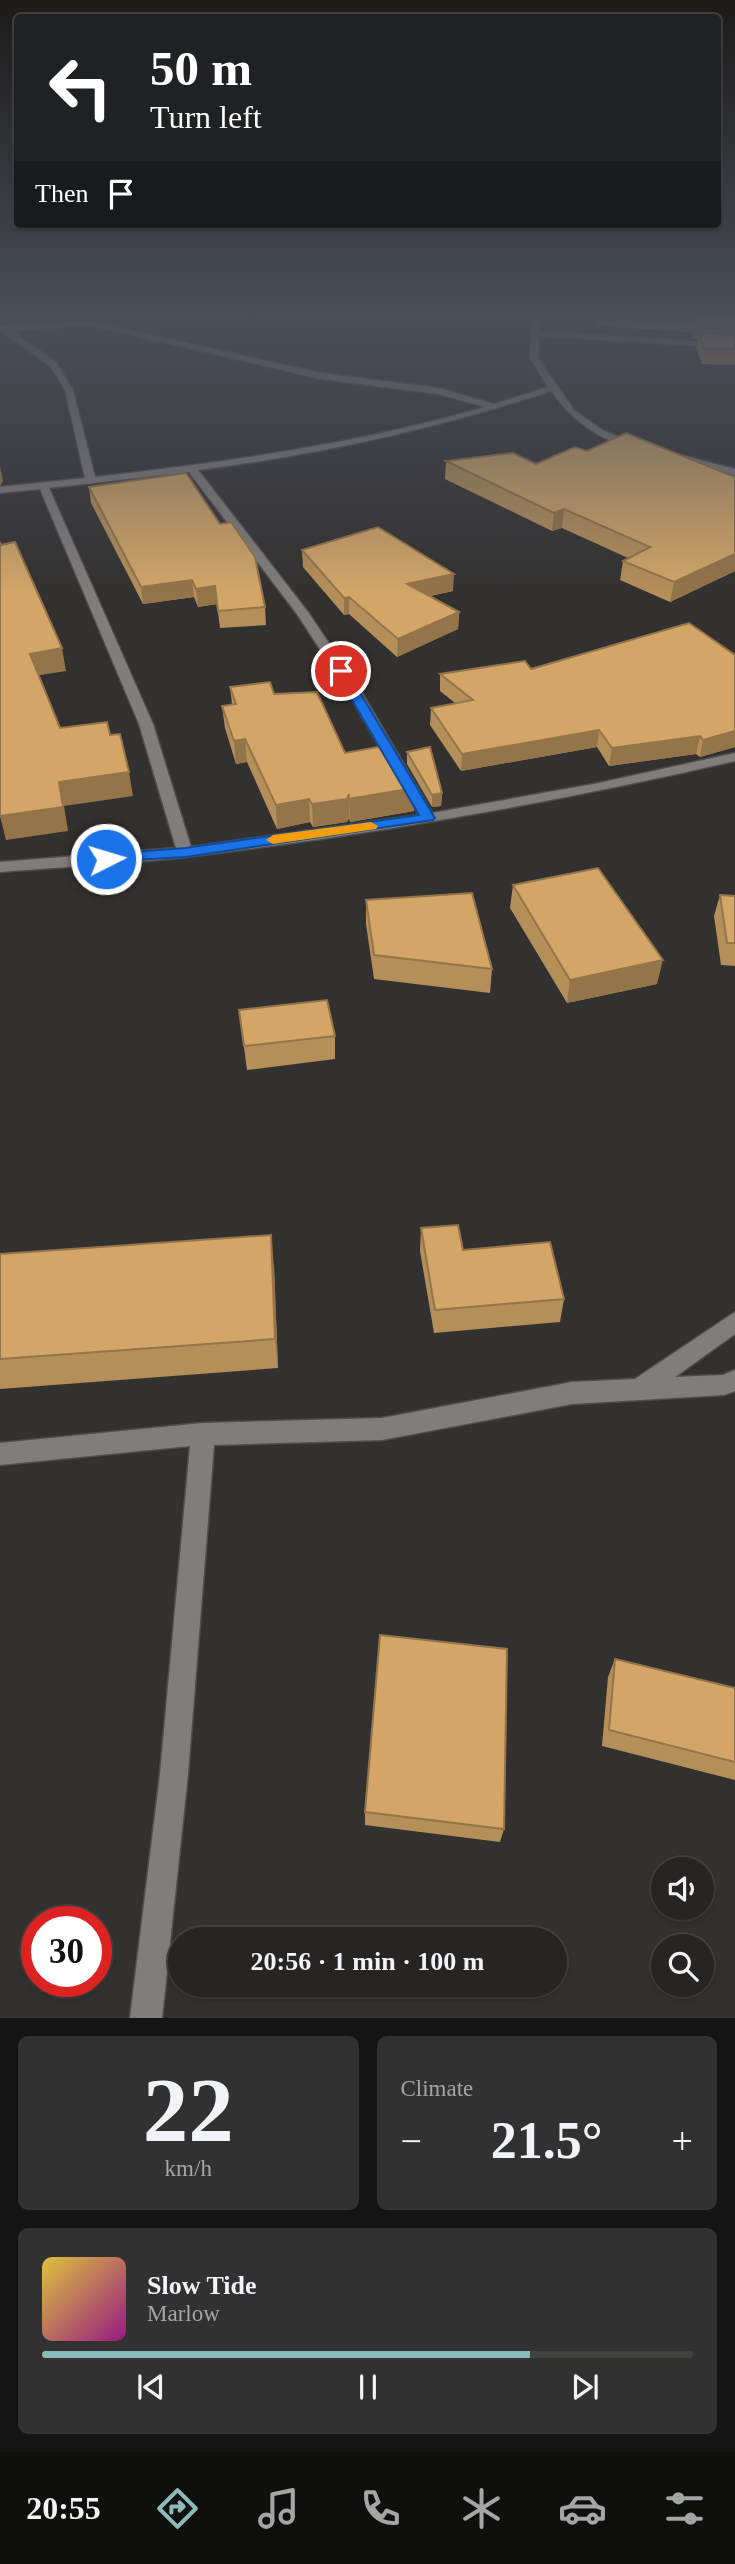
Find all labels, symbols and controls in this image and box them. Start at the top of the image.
text: 50 m [150,41,252,96]
icon: left [35,42,126,133]
text: Turn left [150,99,262,135]
icon: arrive [102,175,140,213]
text: Then [35,179,88,208]
pin [311,641,371,701]
icon: arrive [322,652,360,690]
position arrow [69,822,143,896]
map controls [651,1857,714,1997]
button: sound [651,1857,714,1920]
speed limit sign: 30 [21,1906,112,1997]
button: search [651,1934,714,1997]
text: 20:56 · 1 min · 100 m [251,1947,485,1976]
text: 22 [143,2060,234,2161]
text: Climate [401,2076,473,2101]
text: 21.5° [491,2112,603,2169]
text: − [401,2120,422,2162]
text: + [672,2120,693,2162]
text: km/h [165,2156,212,2181]
text: Slow Tide [147,2271,257,2300]
text: Marlow [147,2301,220,2326]
icon: previous [132,2368,170,2406]
icon: pause [349,2368,387,2406]
icon: next [566,2368,604,2406]
icon: directions [153,2484,202,2533]
icon: music [254,2484,303,2533]
icon: phone [356,2484,405,2533]
icon: climate [457,2484,506,2533]
icon: car [558,2484,607,2533]
icon: filters [660,2484,709,2533]
text: 20:55 [26,2490,101,2526]

